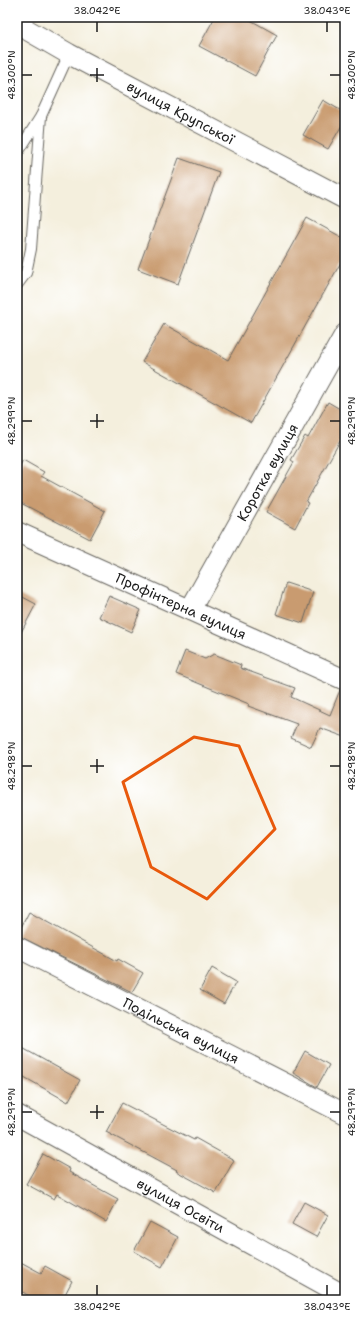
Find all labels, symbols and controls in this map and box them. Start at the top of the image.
text: 38.042°E [73,4,121,17]
text: 38.043°E [303,4,351,17]
text: 48.300°N [5,50,18,100]
text: 48.300°N [345,50,358,100]
street label: вулиця Крупської [124,77,238,149]
text: 48.299°N [5,397,18,445]
text: 48.299°N [345,397,358,445]
street label: Коротка вулиця [233,420,302,524]
street label: Профінтерна вулиця [113,569,249,643]
text: 48.298°N [5,742,18,790]
text: 48.298°N [345,742,358,790]
street label: Подільська вулиця [120,993,242,1068]
text: 48.297°N [5,1088,18,1136]
text: 48.297°N [345,1088,358,1136]
street label: вулиця Освіти [134,1174,228,1237]
text: 38.042°E [73,1300,121,1313]
text: 38.043°E [303,1300,351,1313]

